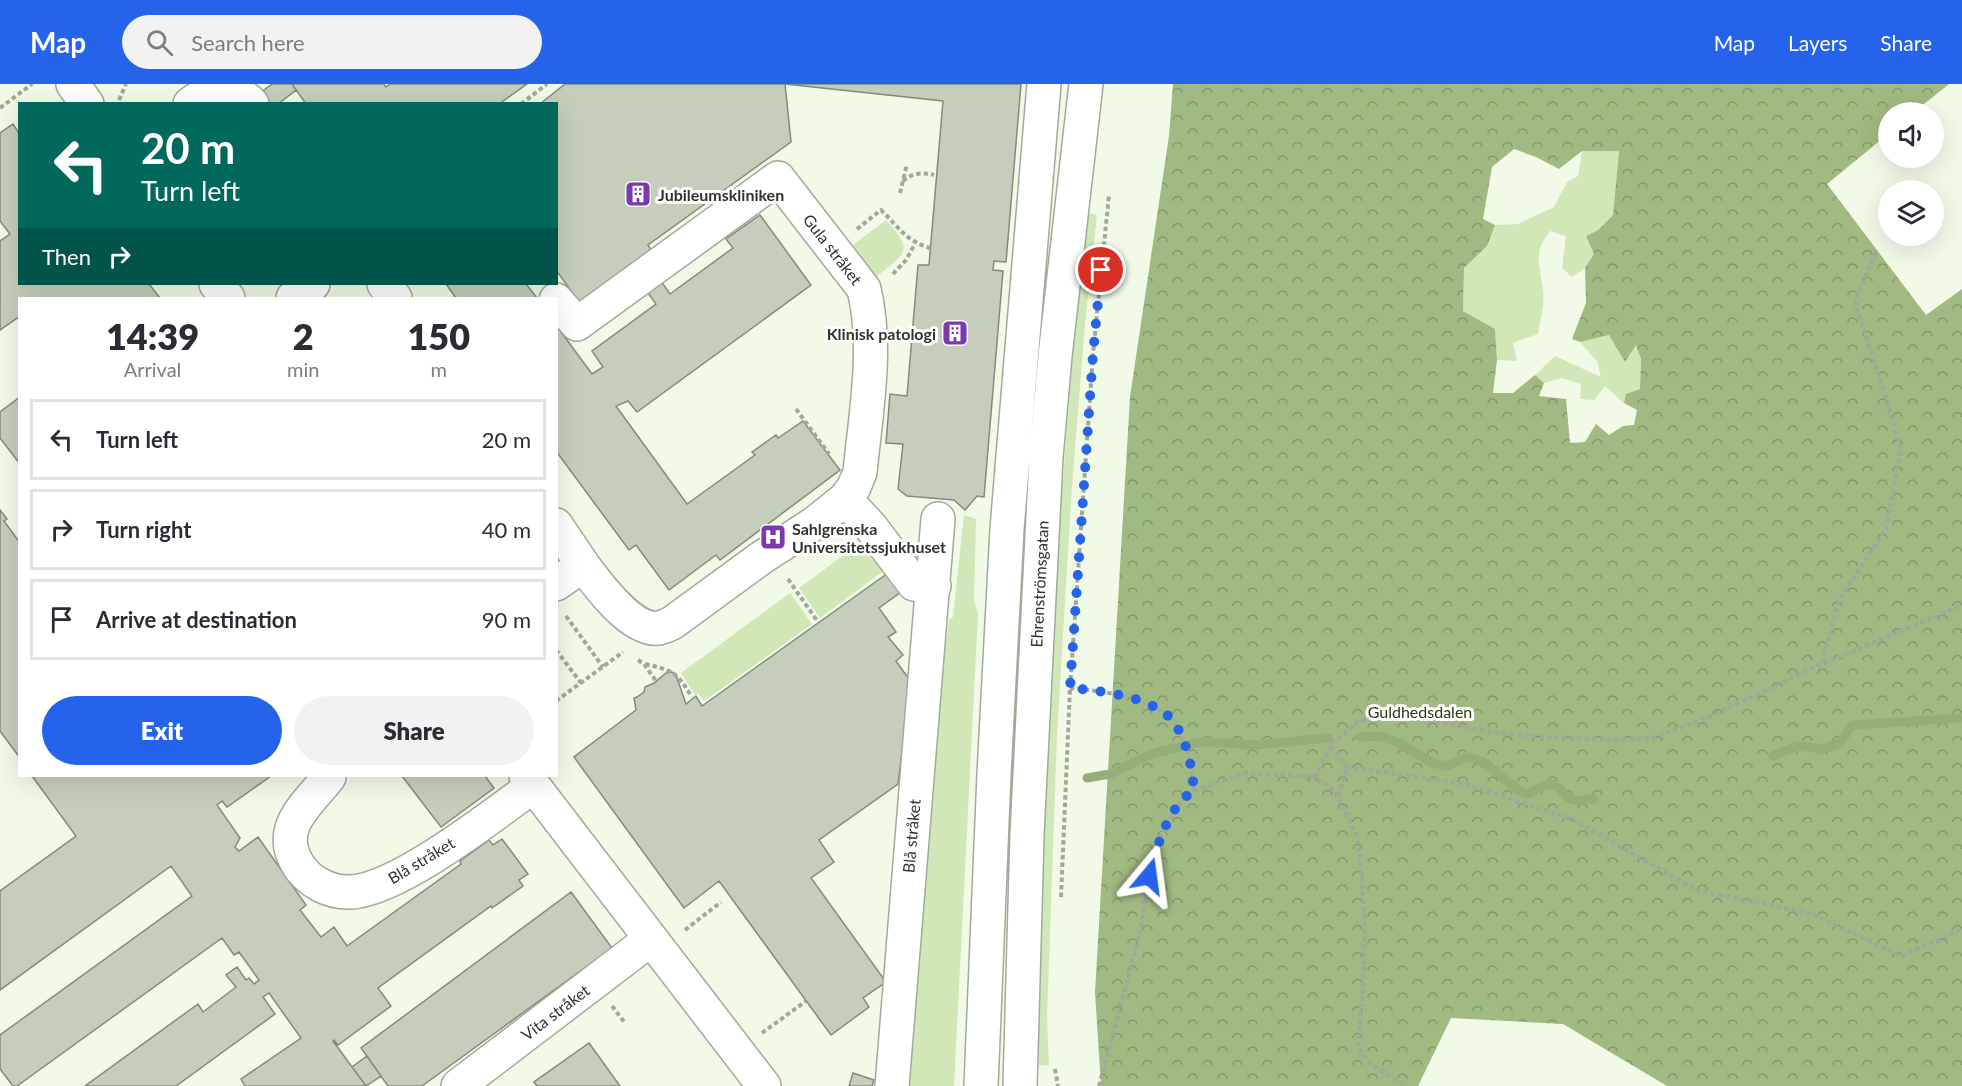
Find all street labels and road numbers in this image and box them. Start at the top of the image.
street label: Gula stråket [800,210,867,288]
street label: Ehrenströmsgatan [1026,520,1052,648]
street label: Blå stråket [898,798,924,874]
street label: Blå stråket [384,833,458,887]
street label: Vita stråket [517,980,593,1044]

